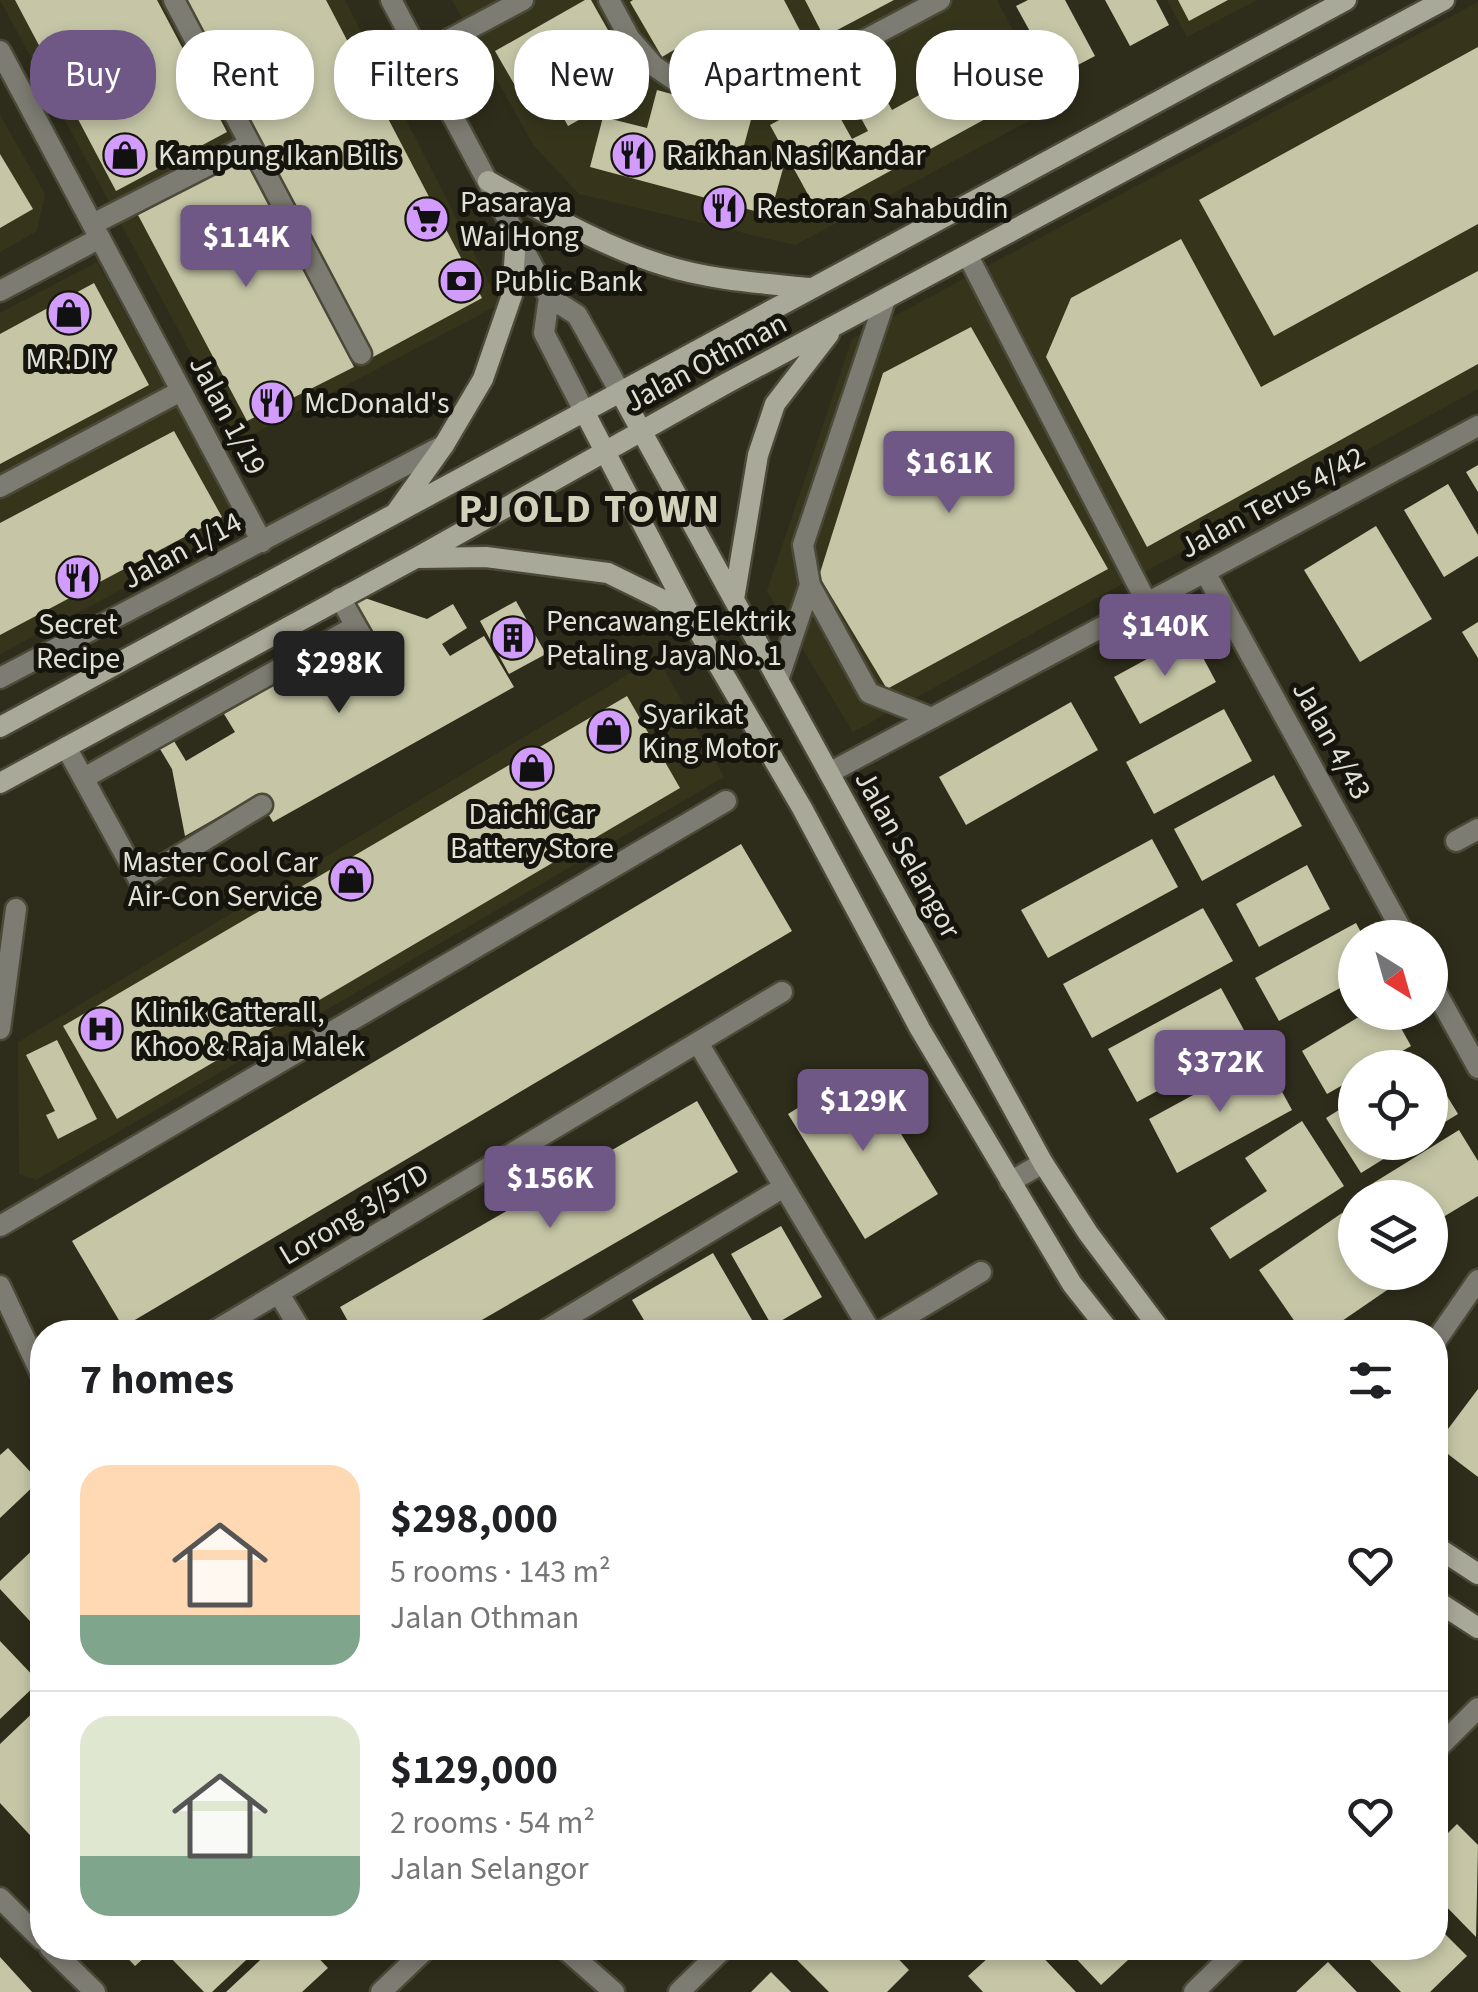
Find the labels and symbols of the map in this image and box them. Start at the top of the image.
shop icon: Kampung Ikan Bilis [102,132,148,178]
restaurant icon: Raikhan Nasi Kandar [610,132,656,178]
place label: Kampung Ikan Bilis [158,134,398,177]
place label: Raikhan Nasi Kandar [666,134,926,177]
place label: Pasaraya Wai Hong [460,181,579,258]
restaurant icon: Restoran Sahabudin [701,185,747,231]
place label: Restoran Sahabudin [756,187,1009,230]
supermarket icon: Pasaraya Wai Hong [404,196,450,242]
pin: $114K [176,205,316,290]
bank icon: Public Bank [438,258,484,304]
place label: Public Bank [494,260,643,303]
shop icon: MR.DIY [46,290,92,336]
street label: Jalan Othman [618,302,795,423]
place label: MR.DIY [26,338,113,381]
street label: Jalan 1/19 [178,348,277,483]
restaurant icon: McDonald's [249,380,295,426]
place label: McDonald's [304,382,449,425]
pin: $161K [879,431,1019,516]
street label: Jalan Terus 4/42 [1172,436,1372,569]
district label: PJ OLD TOWN [458,481,722,538]
street label: Jalan 1/14 [115,501,250,600]
restaurant icon: Secret Recipe [55,555,101,601]
pin: $140K [1095,594,1235,679]
place label: Pencawang Elektrik Petaling Jaya No. 1 [546,600,791,677]
place label: Secret Recipe [36,603,120,680]
building icon: Pencawang Elektrik Petaling Jaya No. 1 [490,615,536,661]
pin: $298K [269,631,409,716]
street label: Jalan 4/43 [1281,673,1382,807]
place label: Syarikat King Motor [642,693,779,770]
shop icon: Syarikat King Motor [586,708,632,754]
shop icon: Daichi Car Battery Store [509,745,555,791]
street label: Jalan Selangor [844,762,972,947]
place label: Daichi Car Battery Store [450,793,614,870]
place label: Master Cool Car Air-Con Service [122,841,319,918]
shop icon: Master Cool Car Air-Con Service [328,856,374,902]
north arrow [1338,920,1448,1030]
place label: Klinik Catterall, Khoo & Raja Malek [134,991,366,1068]
hospital icon: Klinik Catterall, Khoo & Raja Malek [78,1006,124,1052]
pin: $372K [1150,1030,1290,1115]
pin: $129K [793,1069,933,1154]
pin: $156K [480,1146,620,1231]
street label: Lorong 3/57D [271,1153,437,1276]

